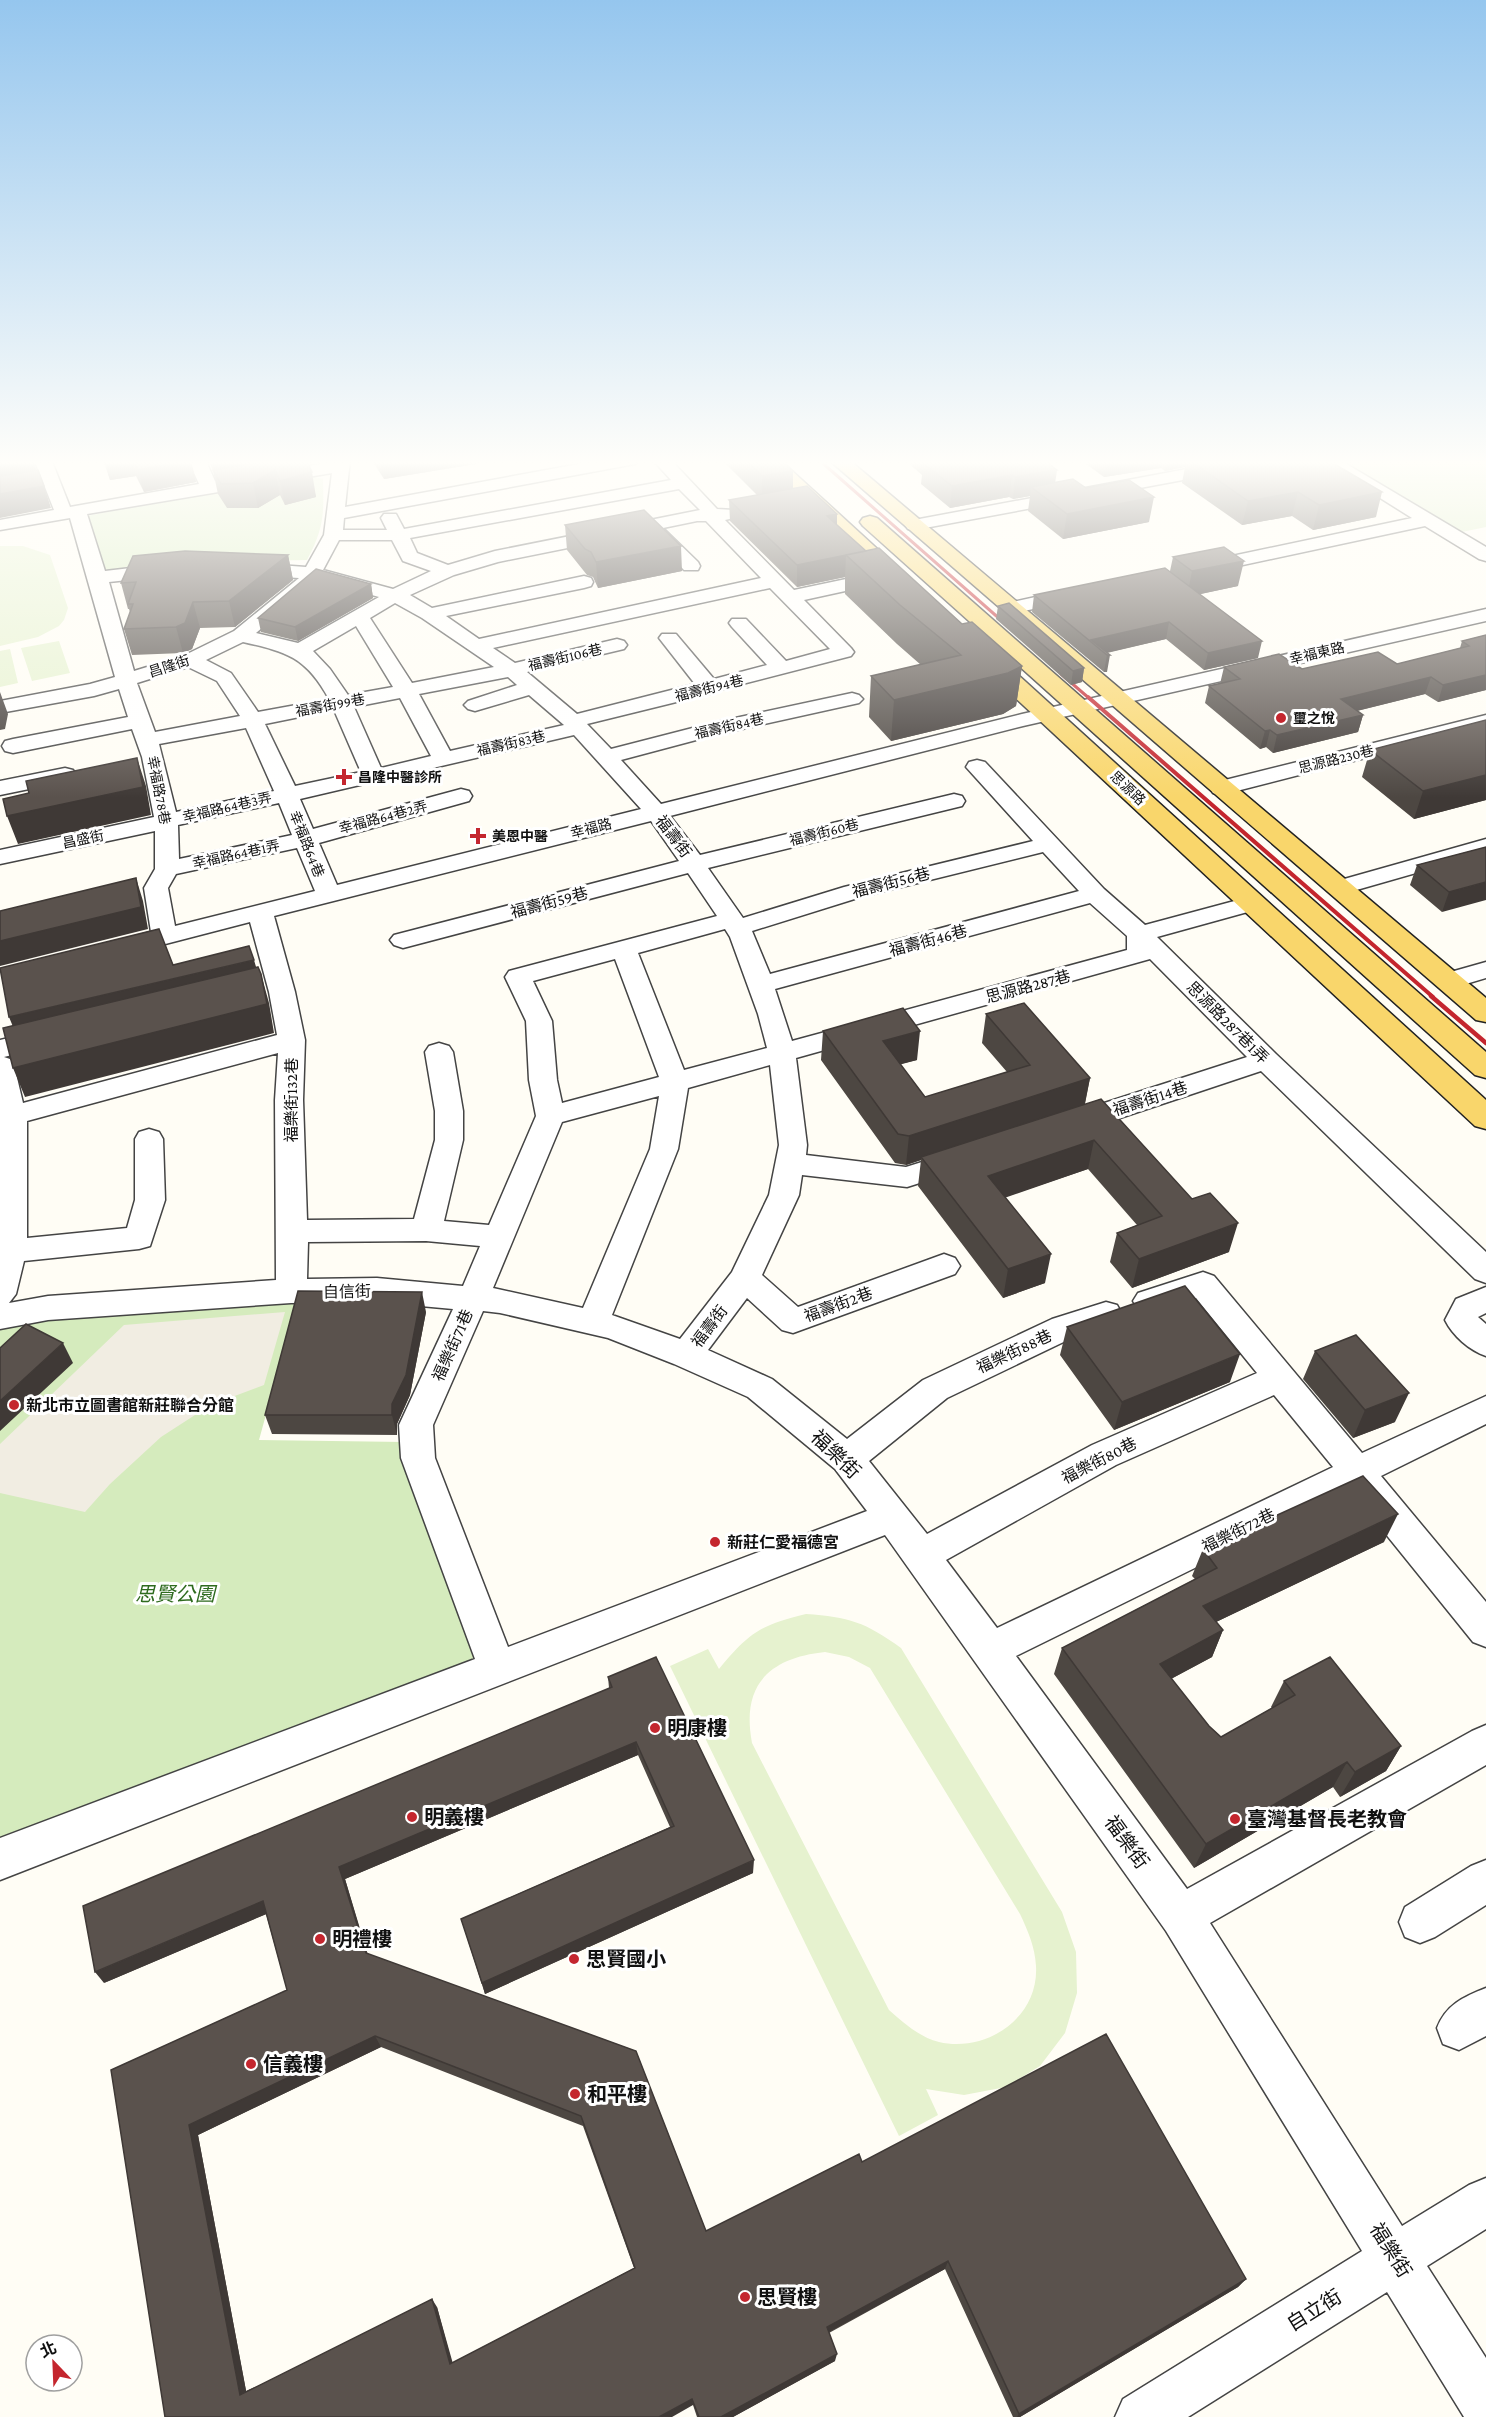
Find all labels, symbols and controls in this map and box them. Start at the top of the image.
street label: 幸福東路 [1288,639,1346,667]
street label: 福壽街106巷 [526,641,604,673]
street label: 昌隆街 [147,652,191,680]
street label: 福壽街94巷 [673,672,745,704]
street label: 福壽街99巷 [294,690,366,720]
street label: 福壽街84巷 [693,710,765,742]
place label: 璽之悅 [1293,710,1335,726]
marker: 璽之悅 [1274,711,1288,725]
street label: 福壽街83巷 [475,727,547,759]
street label: 思源路230巷 [1297,742,1375,776]
street label: 幸福路78巷 [144,754,174,826]
marker: 昌隆中醫診所 [335,768,353,786]
street label: 思源路 [1107,768,1149,808]
place label: 昌隆中醫診所 [358,769,442,785]
street label: 幸福路64巷3弄 [181,789,273,825]
street label: 幸福路64巷2弄 [337,798,429,836]
street label: 幸福路64巷 [286,808,328,880]
street label: 福壽街 [652,812,695,861]
street label: 幸福路 [569,815,613,841]
street label: 福壽街60巷 [788,816,860,848]
street label: 昌盛街 [61,827,105,851]
marker: 美恩中醫 [469,827,487,845]
place label: 美恩中醫 [492,828,548,844]
street label: 幸福路64巷1弄 [191,837,281,871]
street label: 福壽街56巷 [850,865,932,900]
street label: 福壽街59巷 [509,884,590,921]
street label: 福壽街46巷 [887,922,969,959]
street label: 思源路287巷 [984,967,1072,1006]
street label: 思源路287巷1弄 [1183,978,1272,1067]
street label: 福樂街132巷 [283,1058,300,1142]
street label: 福壽街14巷 [1111,1078,1190,1119]
street label: 自信街 [323,1283,371,1300]
street label: 福壽街2巷 [802,1284,875,1325]
street label: 福壽街 [688,1302,731,1351]
street label: 福樂街71巷 [429,1307,476,1384]
street label: 福樂街88巷 [974,1327,1055,1376]
place label: 新北市立圖書館新莊聯合分館 [26,1397,234,1414]
marker: 新北市立圖書館新莊聯合分館 [7,1398,21,1412]
street label: 福樂街 [807,1425,865,1483]
street label: 福樂街80巷 [1059,1434,1139,1487]
street label: 福樂街72巷 [1199,1505,1277,1555]
place label: 新莊仁愛福德宮 [727,1533,839,1551]
marker: 新莊仁愛福德宮 [708,1535,722,1549]
park label: 思賢公園 [135,1583,218,1605]
place label: 明康樓 [667,1717,727,1739]
marker: 明康樓 [648,1721,662,1735]
place label: 明義樓 [424,1806,484,1828]
place label: 臺灣基督長老教會 [1247,1808,1407,1830]
marker: 明義樓 [405,1810,419,1824]
street label: 福樂街 [1100,1811,1154,1873]
marker: 臺灣基督長老教會 [1228,1812,1242,1826]
place label: 明禮樓 [332,1928,392,1950]
marker: 明禮樓 [313,1932,327,1946]
place label: 思賢國小 [586,1948,666,1970]
marker: 思賢國小 [567,1952,581,1966]
place label: 信義樓 [263,2053,323,2075]
marker: 信義樓 [244,2057,258,2071]
place label: 和平樓 [587,2083,647,2105]
marker: 和平樓 [568,2087,582,2101]
street label: 福樂街 [1366,2219,1416,2281]
street label: 自立街 [1283,2285,1345,2335]
place label: 思賢樓 [757,2286,817,2308]
marker: 思賢樓 [738,2290,752,2304]
north arrow [24,2333,84,2393]
text: 北 [38,2339,59,2361]

